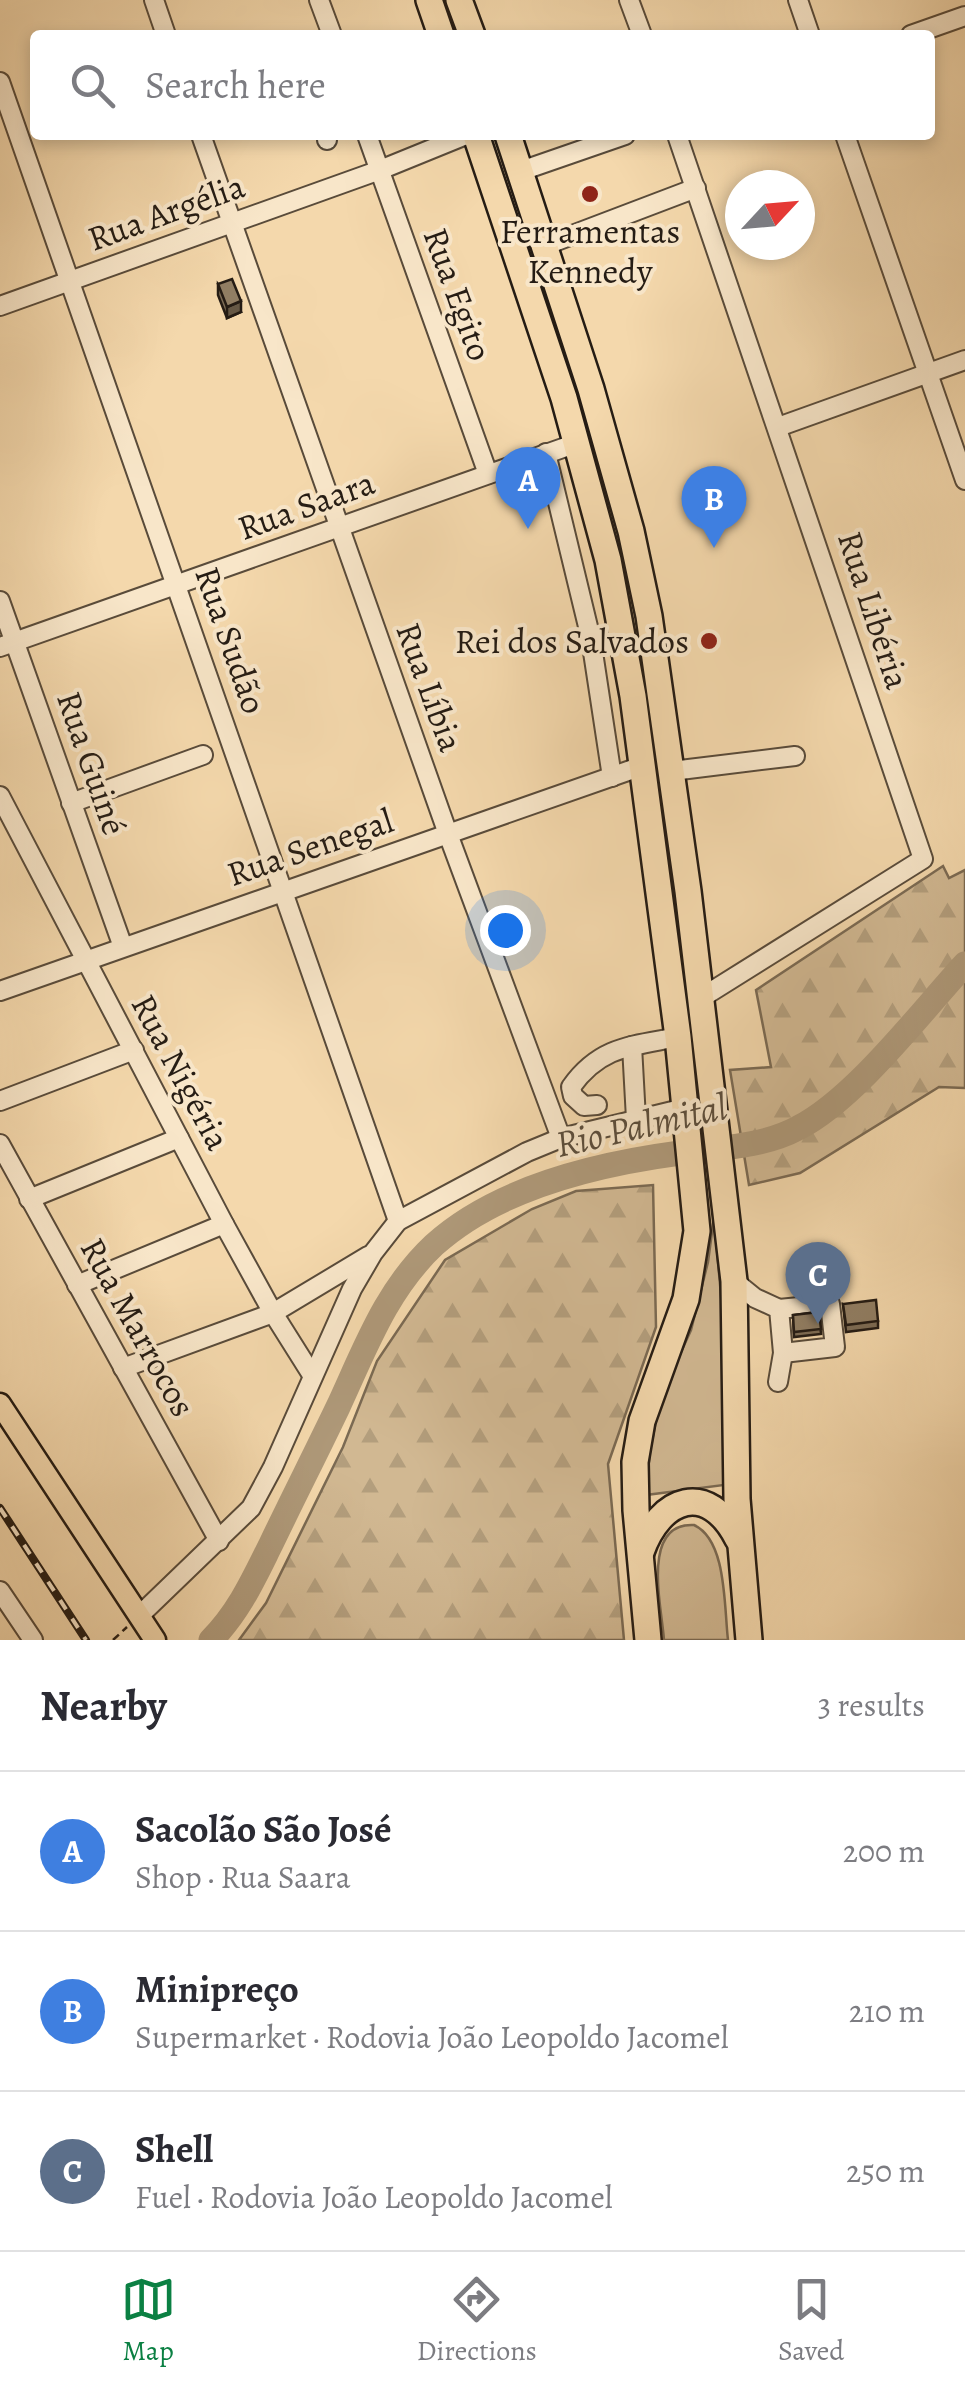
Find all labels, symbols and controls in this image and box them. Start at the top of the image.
search box [30,30,935,140]
icon: search [65,58,120,113]
text: Search here [145,59,326,111]
street label: Rua Argélia [81,161,252,263]
north arrow [725,170,815,260]
marker: Ferramentas Kennedy [579,183,601,205]
place label: Ferramentas Kennedy [500,207,680,295]
street label: Rua Egito [412,221,504,367]
pin: A [496,446,560,529]
street label: Rua Saara [231,458,382,552]
pin: B [682,466,746,548]
street label: Rua Libéria [826,525,922,696]
street label: Rua Sudão [183,560,279,720]
street label: Rua Líbia [385,616,476,759]
place label: Rei dos Salvados [455,617,689,665]
marker: Rei dos Salvados [698,630,720,652]
street label: Rua Guiné [45,685,139,841]
street label: Rua Senegal [221,796,399,898]
your location [480,905,531,956]
street label: Rua Nigéria [120,986,242,1159]
water label: Rio Palmital [550,1080,732,1170]
street label: Rua Marrocos [69,1229,207,1425]
pin: C [786,1242,850,1324]
text: Nearby [40,1677,167,1734]
text: 3 results [818,1683,925,1727]
text: Sacolão São José [135,1803,392,1855]
text: A [62,1829,83,1873]
text: 200 m [843,1829,925,1873]
text: Shop · Rua Saara [135,1855,351,1899]
text: Minipreço [135,1963,299,2015]
text: B [62,1989,83,2033]
text: 210 m [849,1989,925,2033]
text: Supermarket · Rodovia João Leopoldo Jacomel [135,2015,728,2059]
text: Shell [135,2123,213,2175]
text: C [63,2149,82,2193]
text: 250 m [846,2149,925,2193]
text: Fuel · Rodovia João Leopoldo Jacomel [135,2175,613,2219]
tab: Map [121,2272,176,2370]
tab: Directions [417,2272,537,2370]
tab: Saved [778,2272,844,2370]

